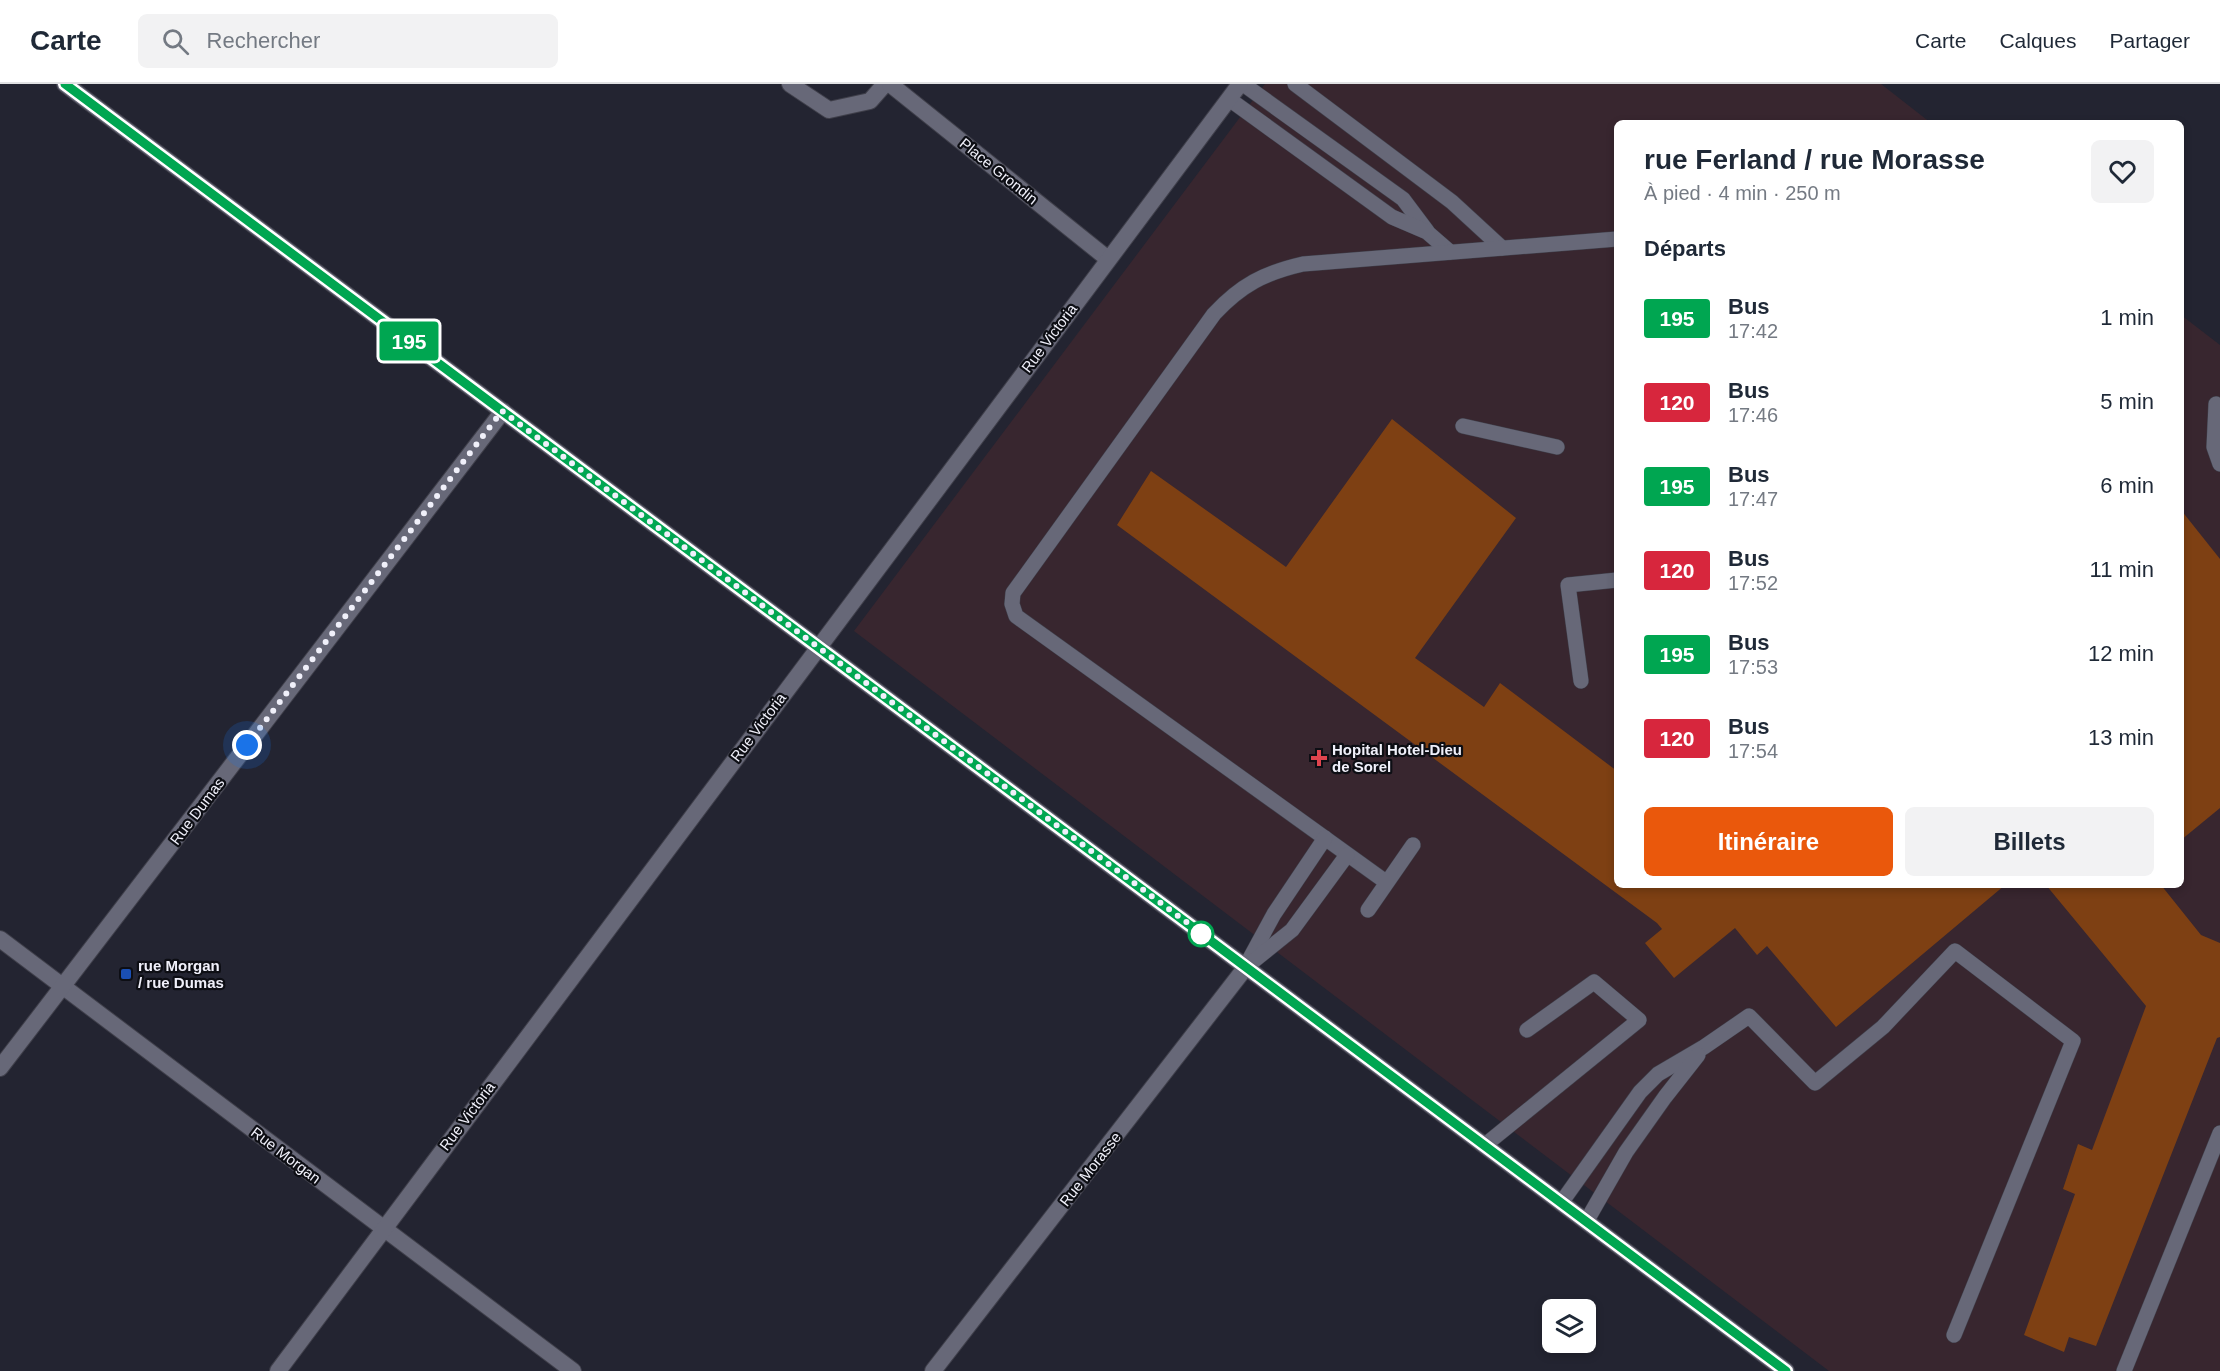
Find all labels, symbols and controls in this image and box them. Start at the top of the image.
search box [138,14,558,68]
text: Carte [30,25,102,56]
icon: search [159,25,192,58]
text: Rechercher [207,28,320,53]
text: Carte [1915,29,1966,52]
text: Calques [1999,29,2076,52]
text: Partager [2109,29,2190,52]
street label: Place Grondin [957,134,1041,208]
button: heart [2091,140,2154,203]
text: rue Ferland / rue Morasse [1644,144,1985,175]
text: À pied · 4 min · 250 m [1644,182,1841,204]
text: Départs [1644,236,1726,261]
text: Bus [1728,294,1770,319]
street label: Rue Victoria [1018,300,1081,376]
text: 1 min [2100,305,2154,330]
text: 195 [1659,307,1695,330]
text: 17:42 [1728,320,1778,342]
line badge: 195 [374,322,444,360]
text: 195 [391,330,427,353]
text: Bus [1728,378,1770,403]
text: 5 min [2100,389,2154,414]
text: 120 [1659,391,1695,414]
text: 17:46 [1728,404,1778,426]
text: Bus [1728,462,1770,487]
text: 6 min [2100,473,2154,498]
text: 195 [1659,475,1695,498]
text: 17:47 [1728,488,1778,510]
text: Bus [1728,546,1770,571]
text: 11 min [2090,557,2154,582]
text: 120 [1659,559,1695,582]
text: 17:52 [1728,572,1778,594]
text: Bus [1728,630,1770,655]
text: 12 min [2088,641,2154,666]
text: 195 [1659,643,1695,666]
text: 17:53 [1728,656,1778,678]
street label: Rue Victoria [727,689,790,765]
text: Bus [1728,714,1770,739]
text: 13 min [2088,725,2154,750]
text: 120 [1659,727,1695,750]
your location [232,730,262,760]
text: 17:54 [1728,740,1778,762]
place label: Hopital Hotel-Dieu de Sorel [1332,741,1462,775]
marker: Hopital Hotel-Dieu de Sorel [1310,749,1328,767]
street label: Rue Dumas [166,774,228,848]
button: Itinéraire [1644,807,1893,876]
button: Billets [1905,807,2154,876]
unlabelled marker [1188,921,1214,947]
place label: rue Morgan / rue Dumas [138,957,224,991]
marker: rue Morgan / rue Dumas [119,967,133,981]
street label: Rue Victoria [436,1078,499,1154]
street label: Rue Morgan [248,1123,324,1187]
street label: Rue Morasse [1056,1129,1124,1209]
map controls [1542,1299,1596,1353]
button: layers [1542,1299,1596,1353]

